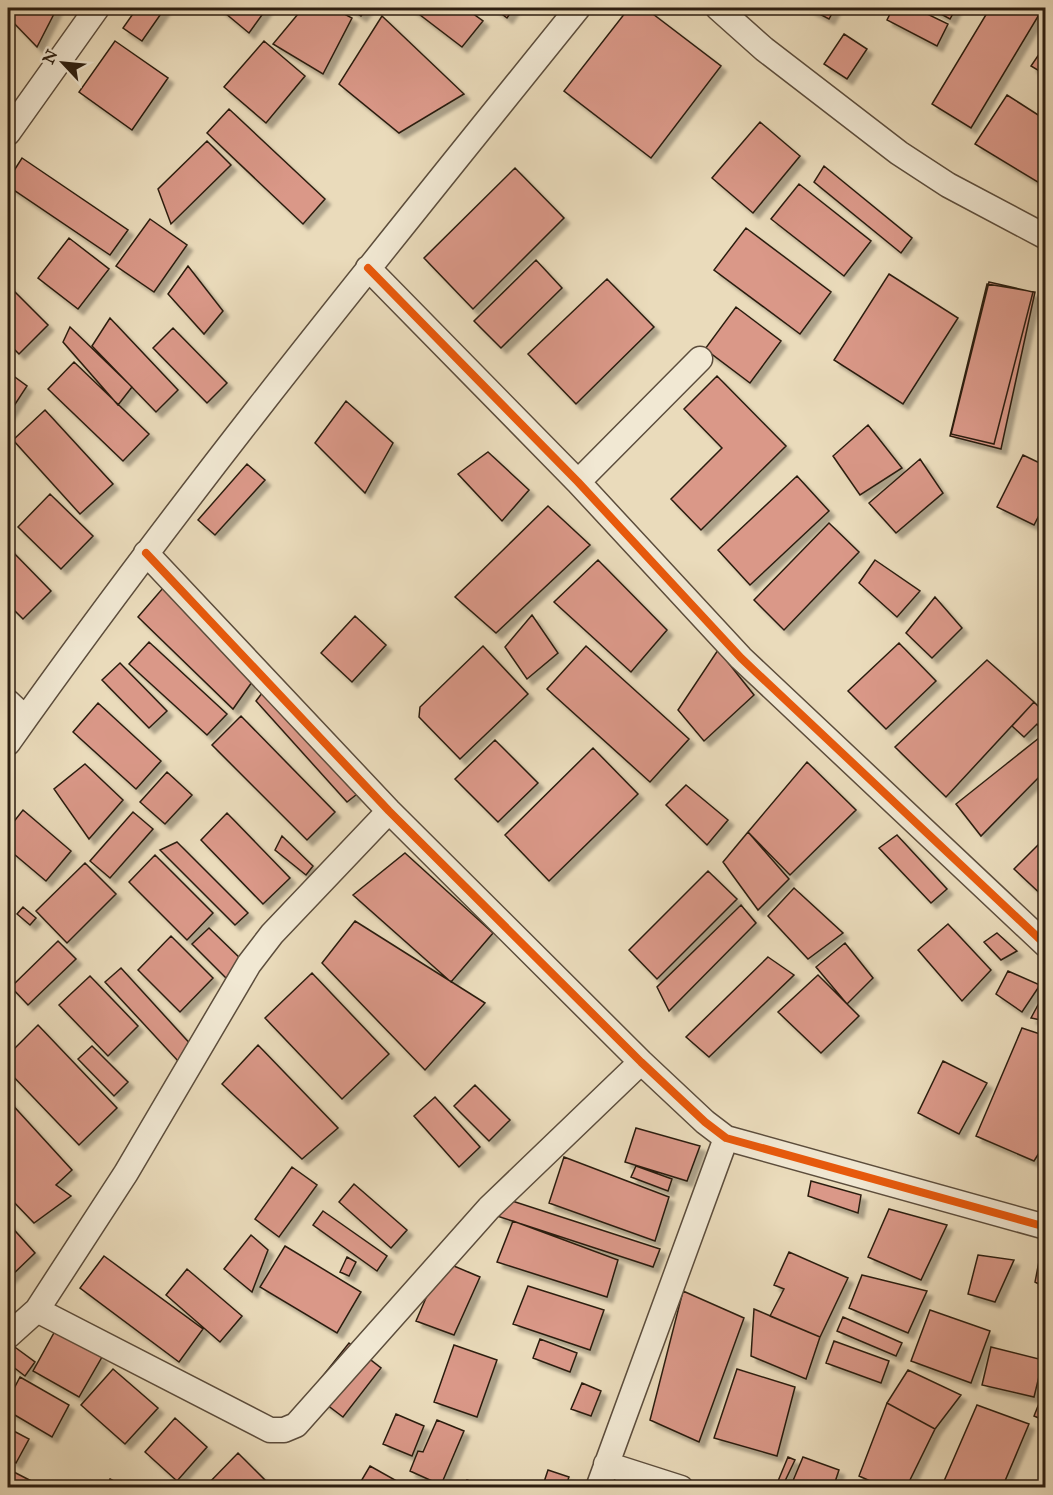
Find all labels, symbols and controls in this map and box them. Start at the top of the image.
north arrow [33,33,93,93]
text: N [38,46,62,67]

